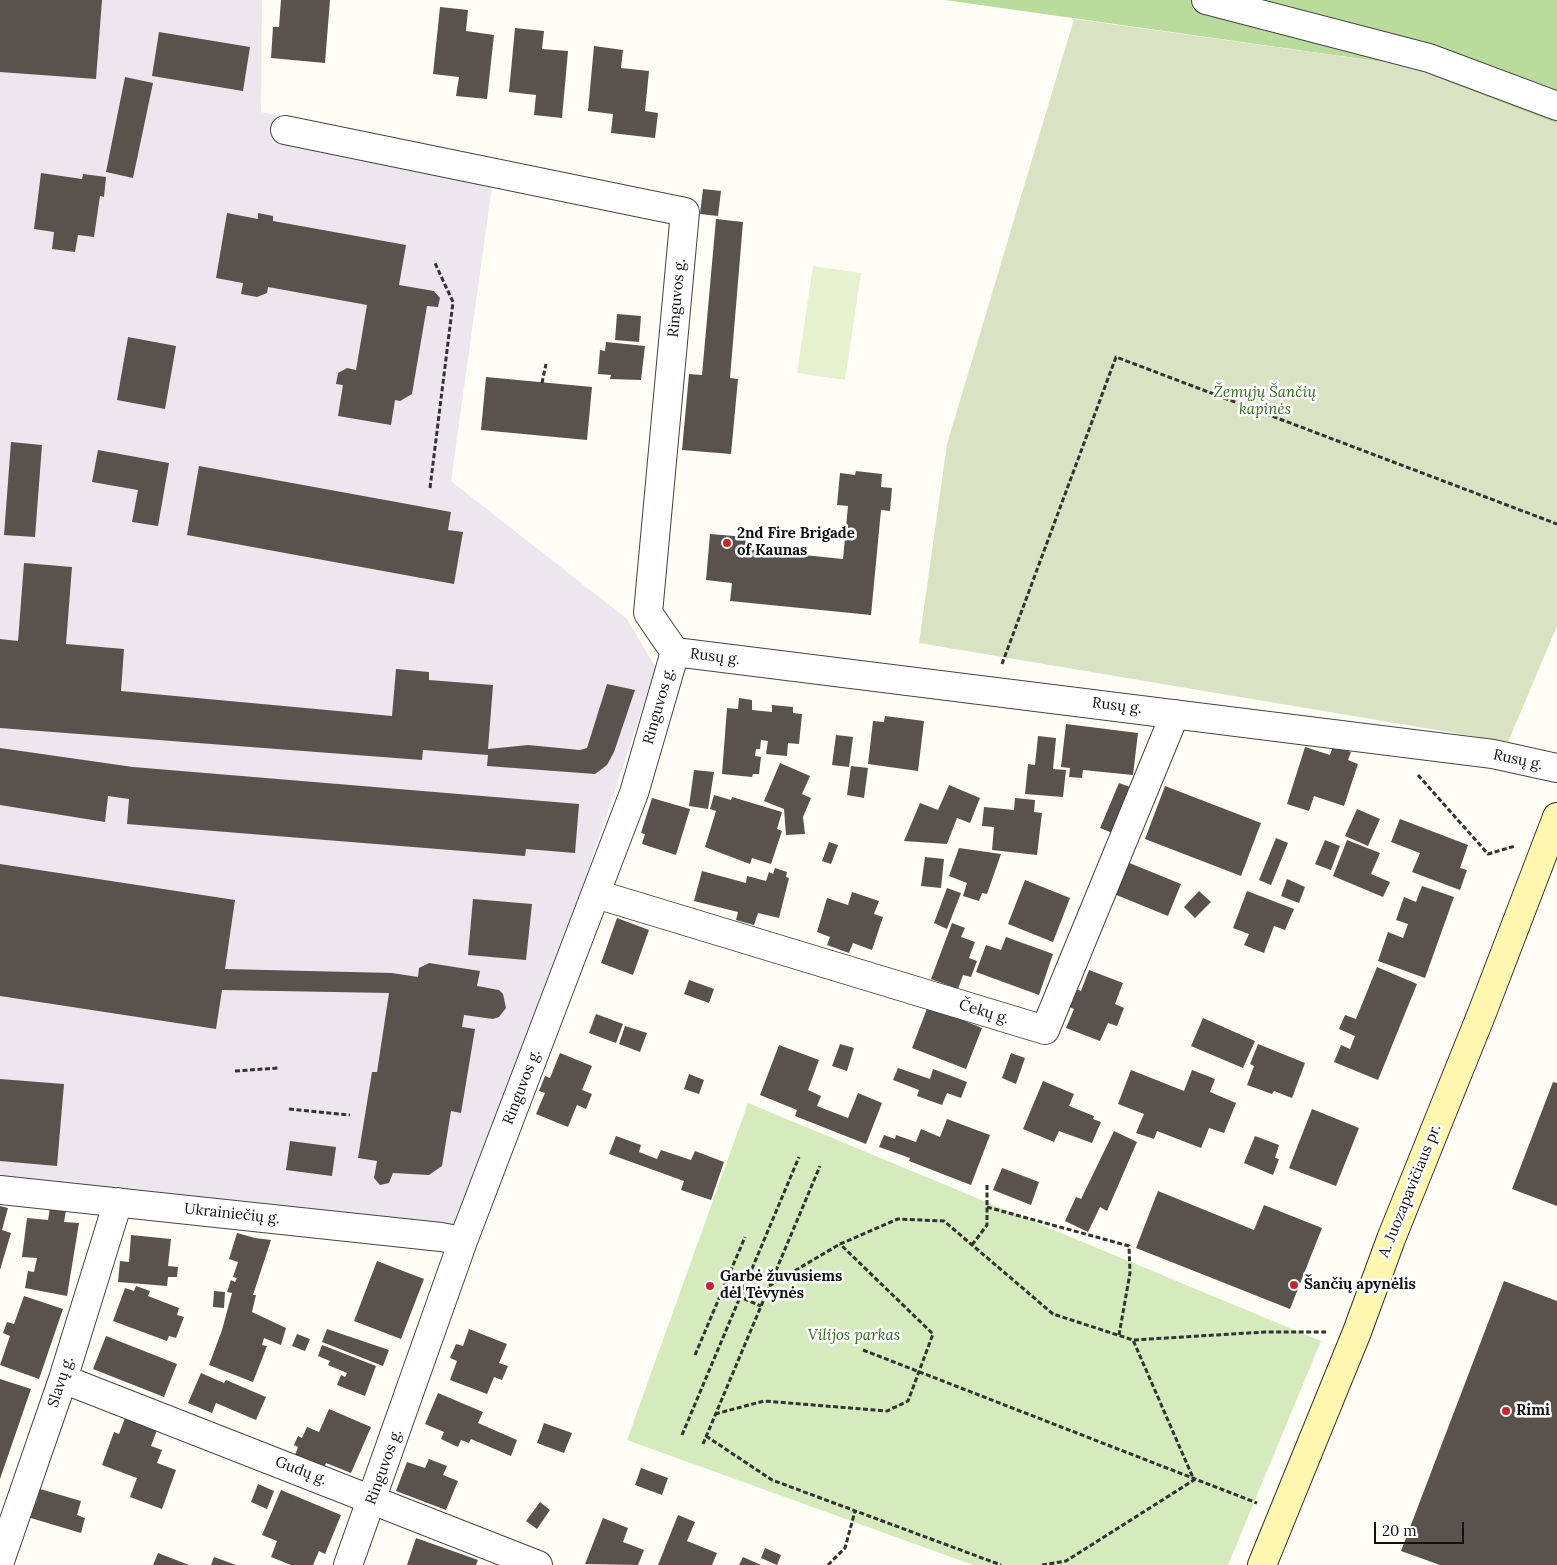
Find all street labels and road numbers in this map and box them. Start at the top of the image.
street label: Ringuvos g. [665,258,689,338]
street label: Rusų g. [689,645,741,669]
street label: Ringuvos g. [639,666,679,746]
street label: Rusų g. [1091,694,1143,718]
street label: Rusų g. [1492,746,1544,774]
street label: Čekų g. [957,996,1011,1028]
street label: Ringuvos g. [499,1047,545,1127]
street label: A. Juozapavičiaus pr. [1375,1122,1445,1260]
street label: Ukrainiečių g. [183,1200,281,1228]
street label: Slavų g. [44,1354,78,1410]
street label: Ringuvos g. [362,1427,406,1507]
street label: Gudų g. [272,1453,330,1489]

